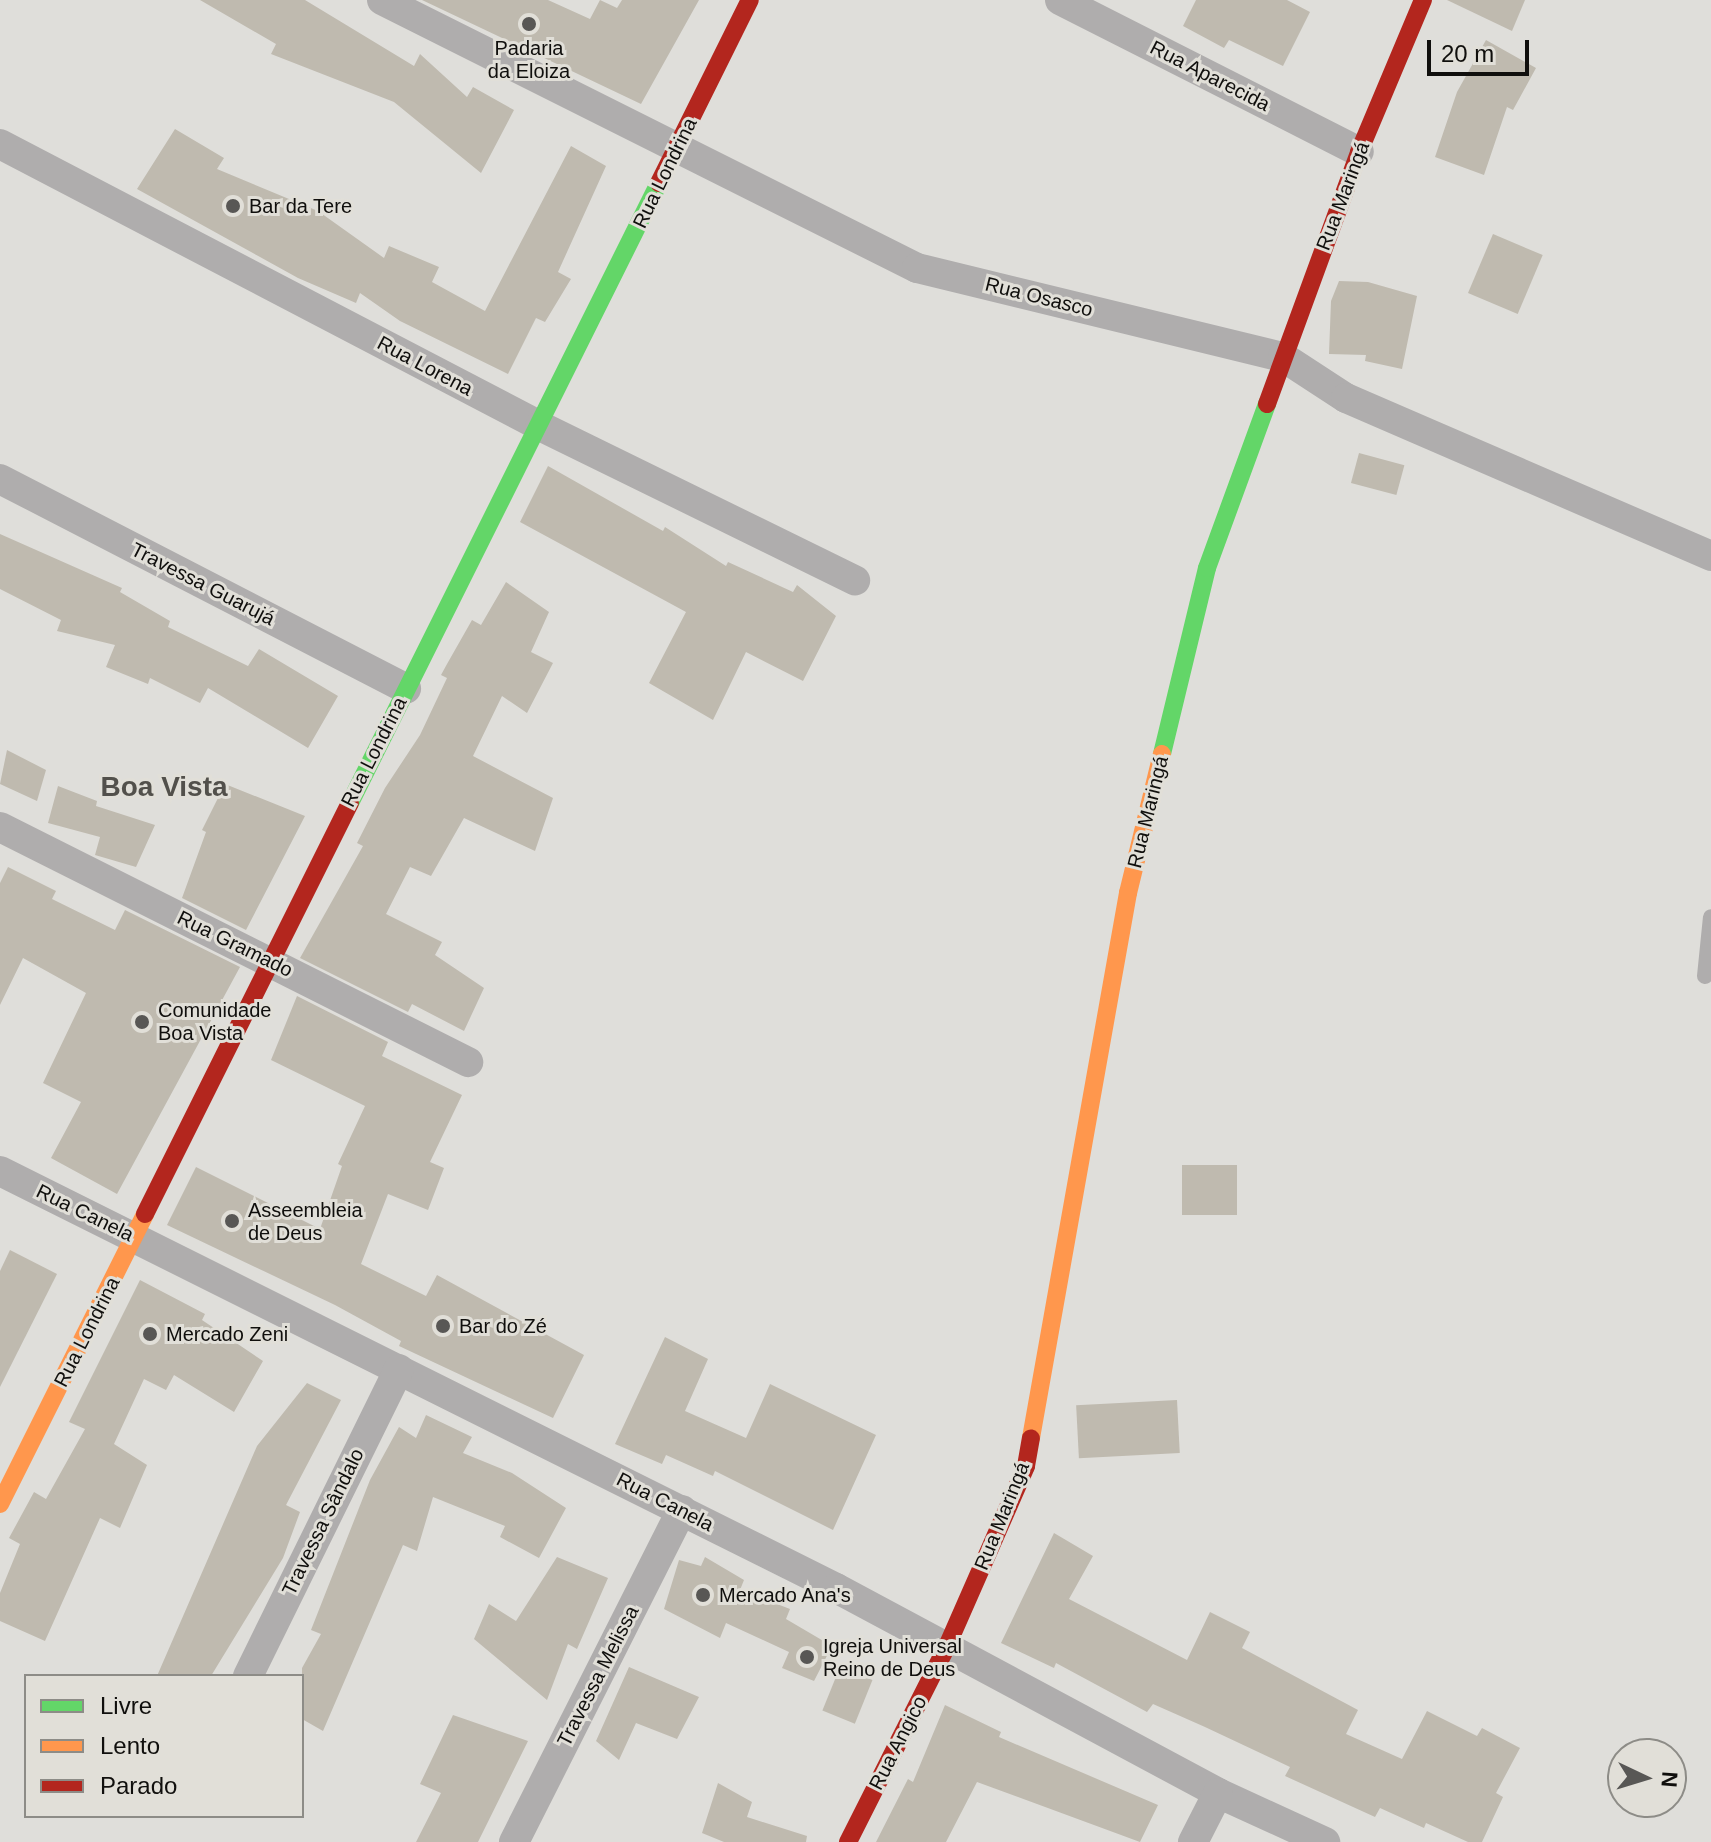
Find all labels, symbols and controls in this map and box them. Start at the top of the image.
marker: Padaria da Eloiza [520,15,538,33]
scale bar [1431,24,1533,74]
street label: Rua Aparecida [1146,35,1274,117]
place label: Padaria da Eloiza [488,36,570,83]
text: 20 m [1441,40,1494,67]
street label: Rua Londrina [628,114,702,232]
street label: Rua Maringá [1311,138,1375,254]
place label: Bar da Tere [249,194,352,218]
marker: Bar da Tere [224,197,242,215]
street label: Rua Osasco [983,272,1095,322]
street label: Rua Lorena [373,331,477,401]
street label: Travessa Guarujá [127,537,279,631]
street label: Rua Londrina [336,693,412,811]
street label: Rua Maringá [1123,754,1173,870]
district label: Boa Vista [100,770,228,804]
street label: Rua Gramado [173,906,297,982]
place label: Comunidade Boa Vista [158,998,271,1045]
marker: Comunidade Boa Vista [133,1013,151,1031]
street label: Rua Canela [32,1179,138,1247]
place label: Asseembleia de Deus [248,1198,363,1245]
marker: Asseembleia de Deus [223,1212,241,1230]
street label: Rua Londrina [49,1273,125,1391]
place label: Bar do Zé [459,1314,547,1338]
marker: Bar do Zé [434,1317,452,1335]
place label: Mercado Zeni [166,1322,288,1346]
marker: Mercado Zeni [141,1325,159,1343]
street label: Travessa Sândalo [277,1445,369,1599]
street label: Rua Maringá [969,1458,1035,1574]
street label: Rua Canela [612,1467,718,1537]
place label: Mercado Ana's [719,1583,852,1607]
marker: Mercado Ana's [694,1586,712,1604]
street label: Travessa Melissa [552,1602,644,1750]
place label: Igreja Universal Reino de Deus [823,1634,962,1681]
marker: Igreja Universal Reino de Deus [798,1648,816,1666]
legend [24,1674,304,1818]
street label: Rua Angico [864,1691,932,1795]
text: Livre [100,1692,152,1719]
text: Lento [100,1732,160,1759]
north arrow [1607,1738,1687,1818]
text: N [1656,1771,1682,1788]
text: Parado [100,1772,177,1799]

